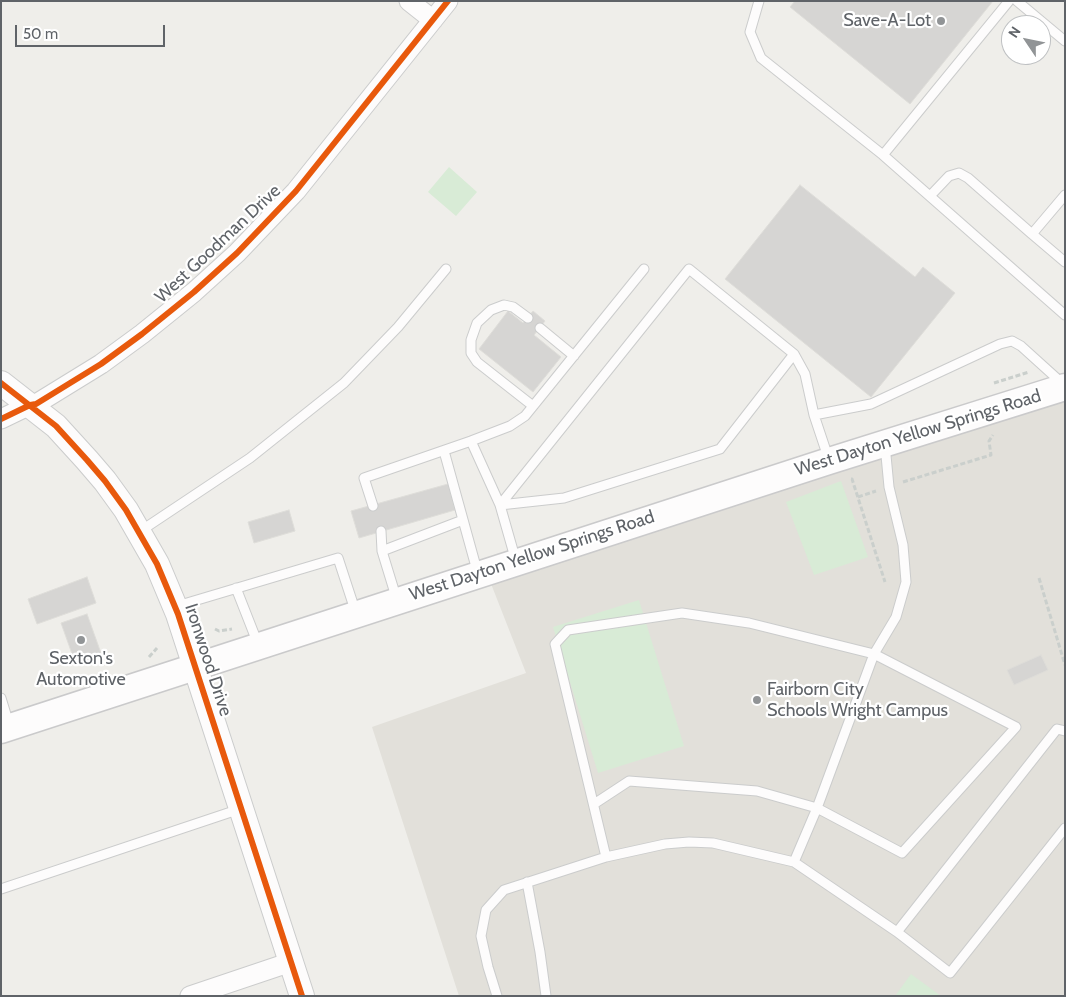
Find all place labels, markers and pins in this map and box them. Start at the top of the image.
place label: Save-A-Lot [843,10,931,32]
marker: Save-A-Lot [935,15,947,27]
marker: Sexton's Automotive [75,634,87,646]
place label: Sexton's Automotive [36,648,126,691]
place label: Fairborn City Schools Wright Campus [767,679,948,722]
marker: Fairborn City Schools Wright Campus [751,694,763,706]

